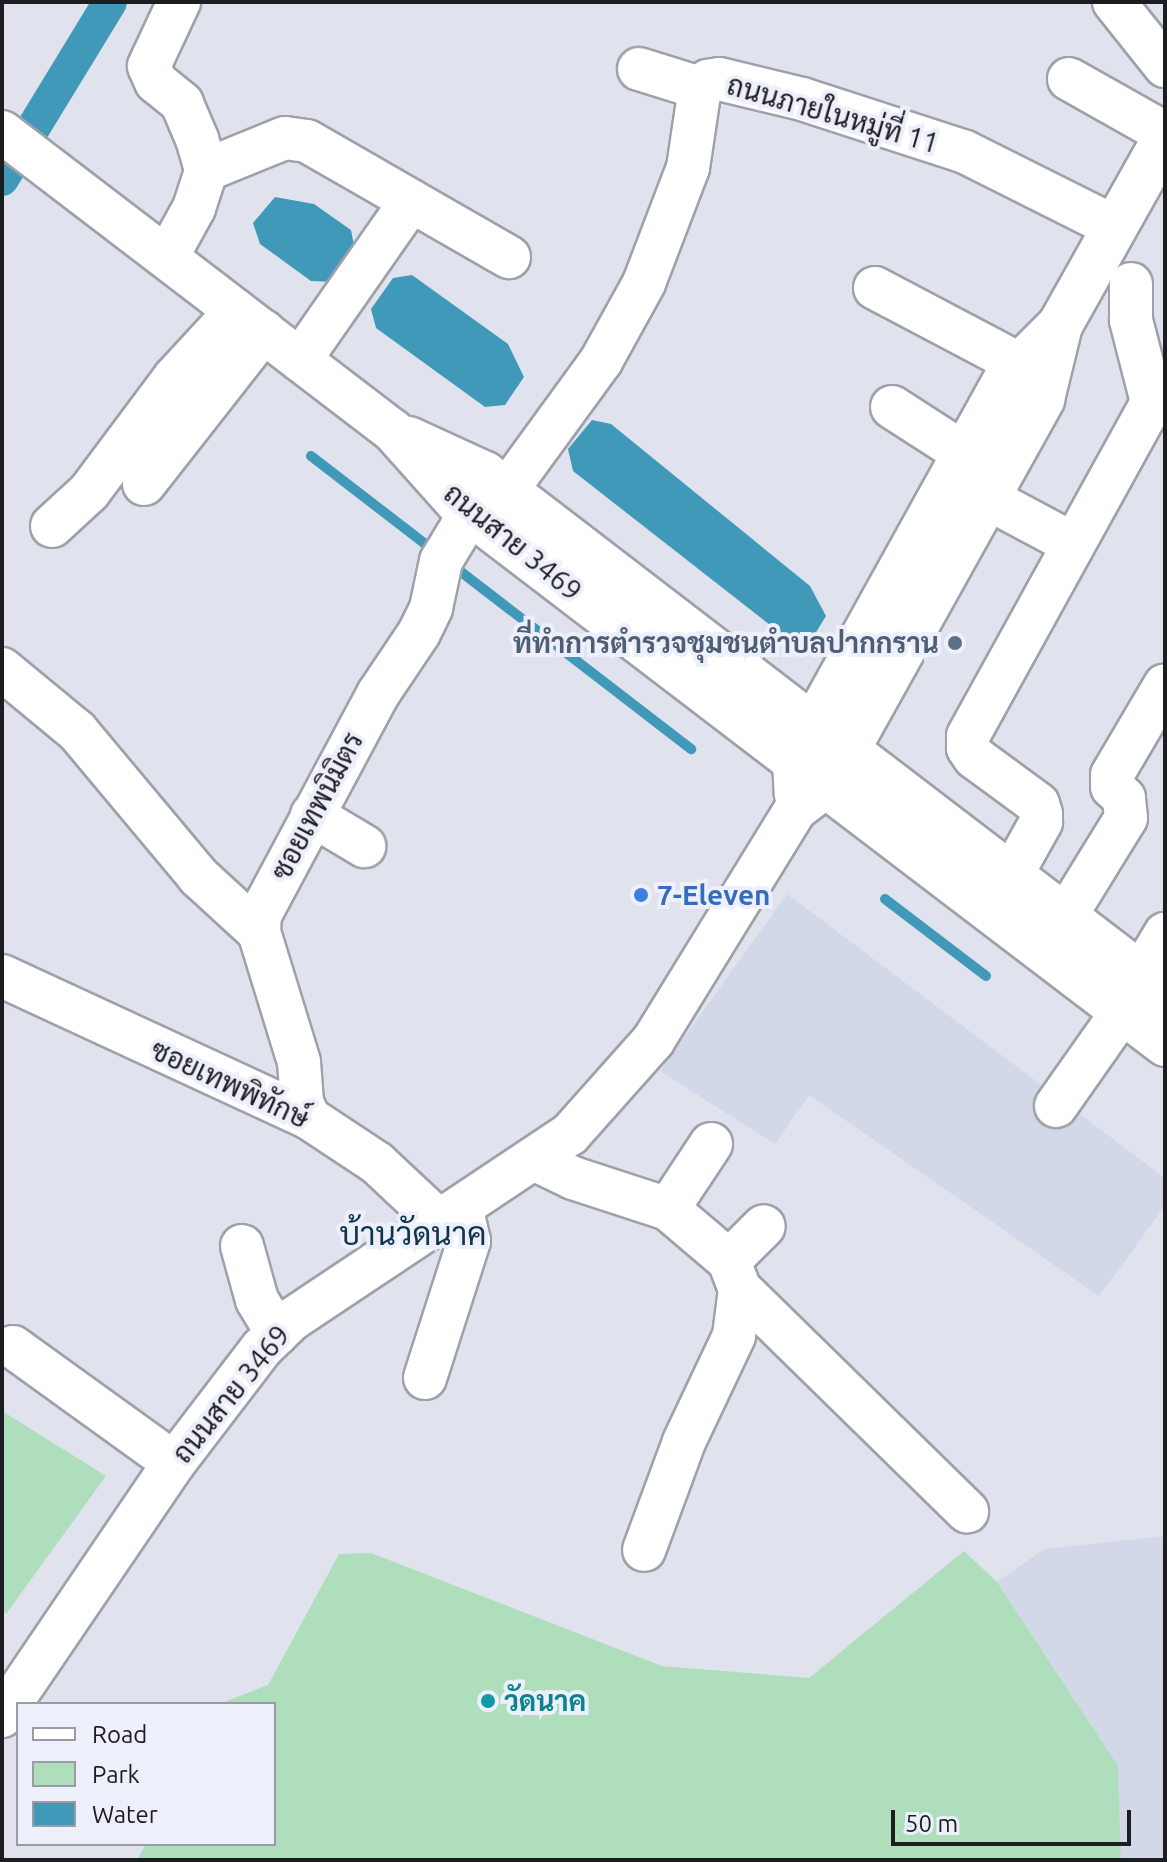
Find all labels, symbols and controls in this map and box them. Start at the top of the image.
street label: ถนนภายในหมู่ที่ 11 [723,68,943,160]
street label: ถนนสาย 3469 [437,476,589,608]
place label: ที่ทำการตำรวจชุมชนตำบลปากกราน [513,626,939,660]
marker: ที่ทำการตำรวจชุมชนตำบลปากกราน [946,634,964,652]
street label: ซอยเทพนิมิตร [264,726,370,886]
place label: 7-Eleven [657,878,770,912]
marker: 7-Eleven [632,886,650,904]
street label: ซอยเทพพิทักษ์ [146,1033,314,1135]
district label: บ้านวัดนาค [339,1214,487,1252]
street label: ถนนสาย 3469 [165,1318,297,1470]
place label: วัดนาค [504,1684,586,1718]
marker: วัดนาค [479,1692,497,1710]
legend [16,1702,276,1846]
text: Road [92,1721,147,1748]
text: Park [92,1761,140,1788]
scale bar [895,1794,1135,1844]
text: Water [92,1801,158,1828]
text: 50 m [905,1810,958,1837]

